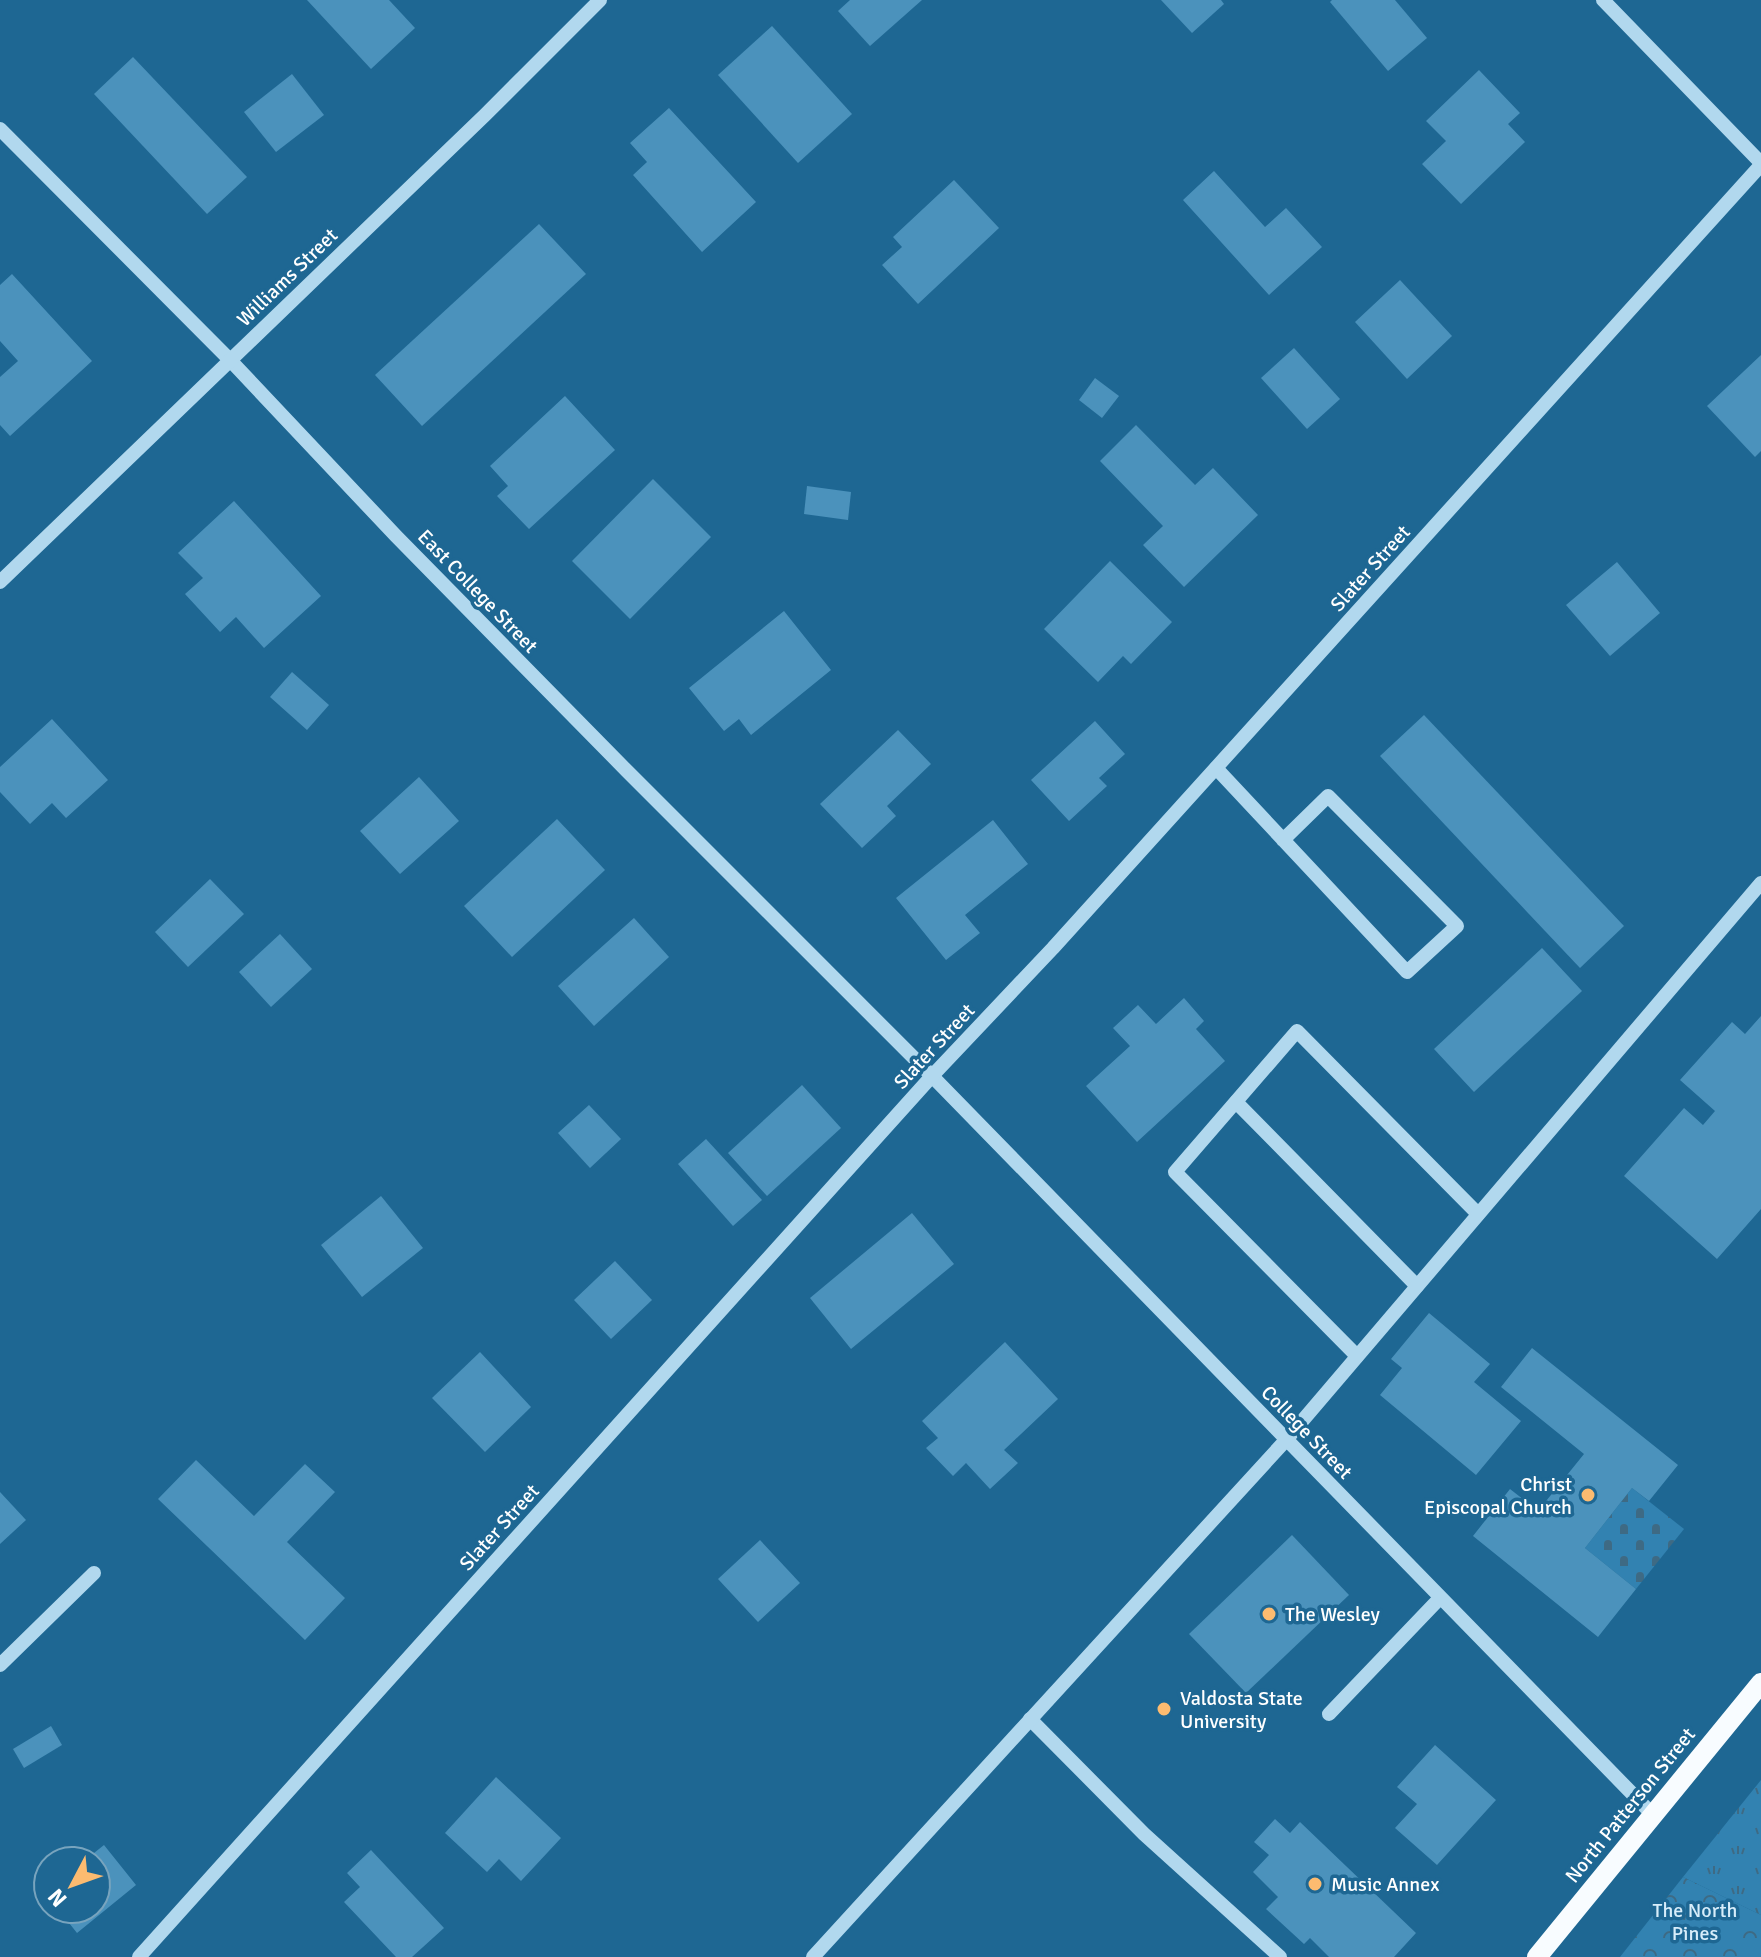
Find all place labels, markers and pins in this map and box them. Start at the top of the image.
place label: Christ Episcopal Church [1424,1472,1572,1520]
marker: Christ Episcopal Church [1579,1486,1597,1504]
place label: The Wesley [1285,1602,1381,1627]
marker: The Wesley [1260,1605,1278,1623]
place label: Valdosta State University [1180,1686,1303,1734]
marker: Valdosta State University [1155,1700,1173,1718]
place label: Music Annex [1331,1872,1439,1897]
marker: Music Annex [1306,1875,1324,1893]

